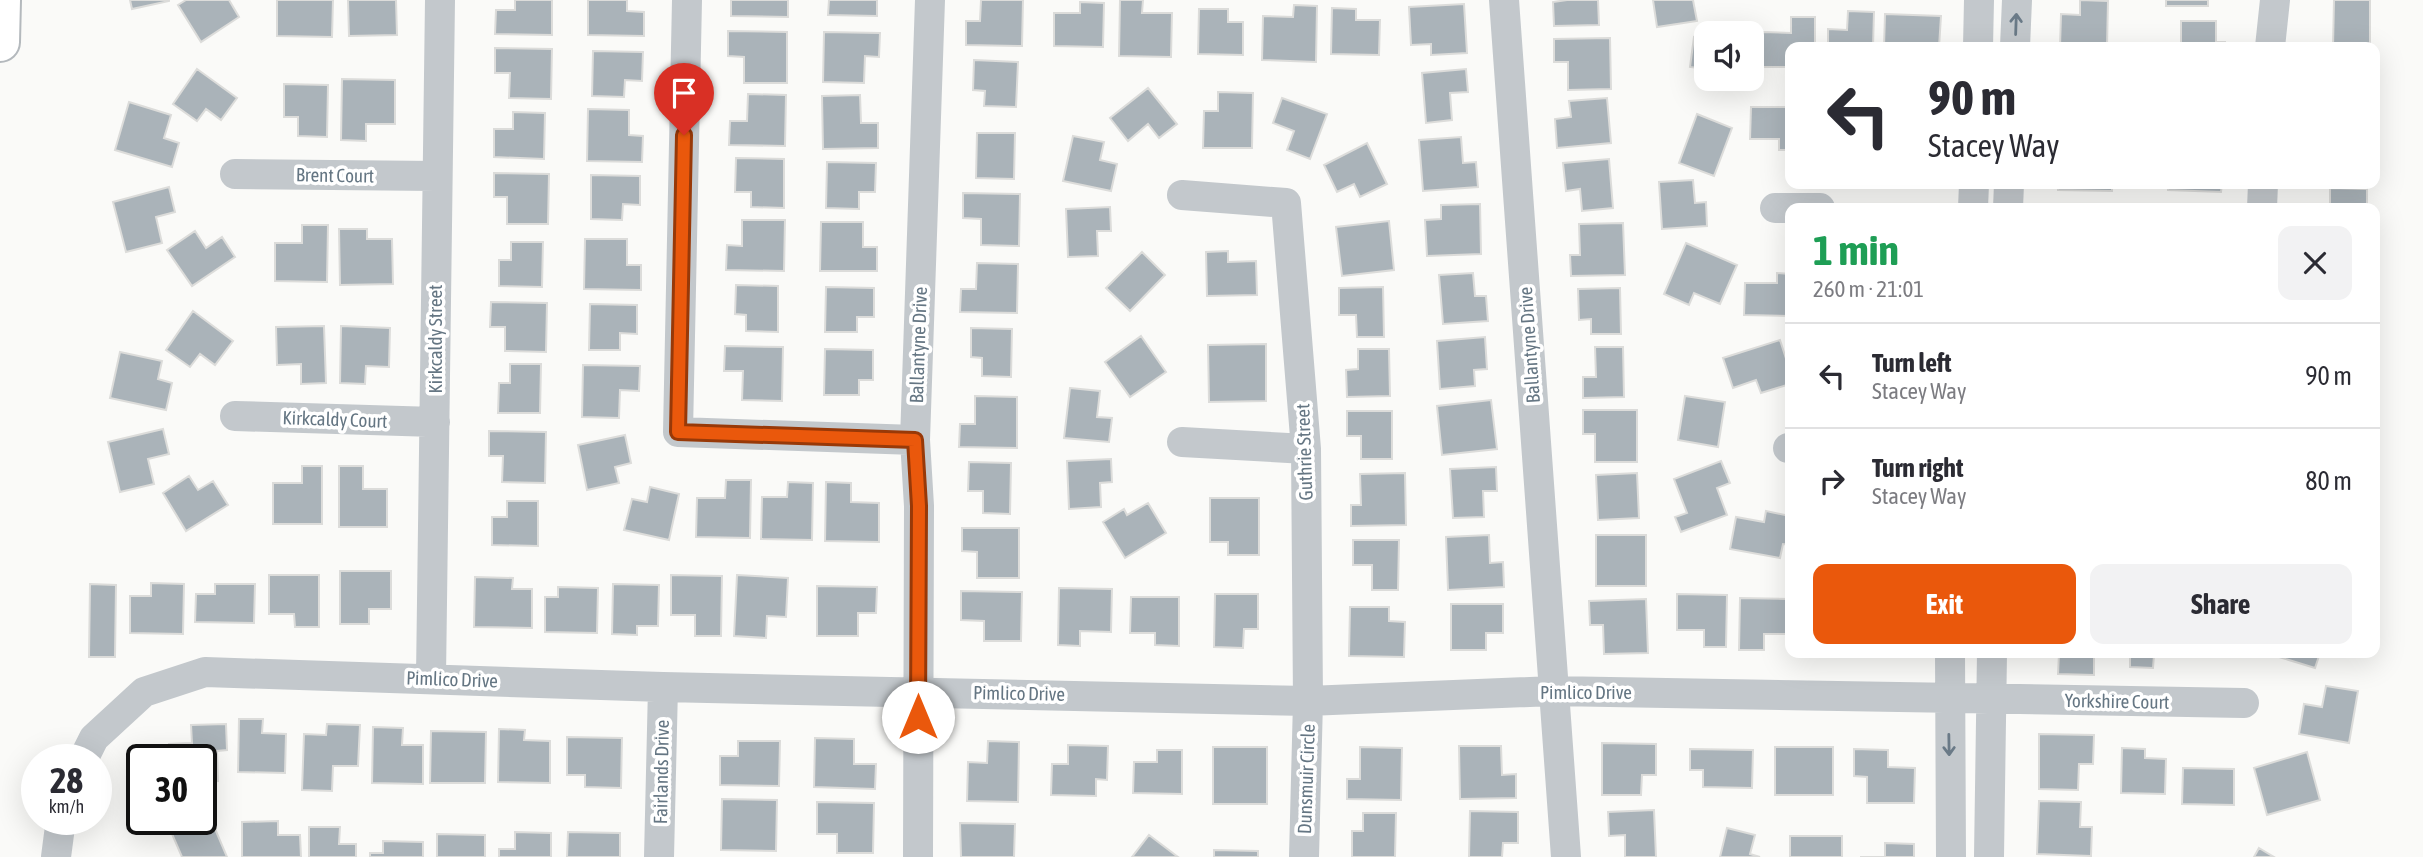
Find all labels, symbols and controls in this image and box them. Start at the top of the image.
one-way arrow [2009,12,2022,35]
map controls [1694,21,1764,91]
button: sound [1694,21,1764,91]
pin [654,63,714,135]
text: 90 m [1928,69,2016,125]
icon: left [1813,70,1904,161]
icon: arrive [665,74,703,112]
text: Stacey Way [1928,127,2059,164]
street label: Brent Court [296,163,374,187]
text: 1 min [1813,226,1899,274]
button: close [2278,226,2352,300]
text: 260 m · 21:01 [1813,276,1924,302]
street label: Kirkcaldy Street [424,284,446,394]
street label: Ballantyne Drive [905,286,931,404]
street label: Ballantyne Drive [1514,286,1544,404]
text: Turn left [1872,348,1952,378]
icon: left [1813,357,1851,395]
text: 90 m [2305,361,2352,391]
text: Stacey Way [1872,378,1966,404]
street label: Guthrie Street [1291,403,1317,501]
street label: Kirkcaldy Court [282,406,388,432]
text: Turn right [1872,453,1963,483]
icon: right [1813,462,1851,500]
text: 80 m [2305,466,2352,496]
text: Stacey Way [1872,483,1966,509]
button: Exit [1813,564,2076,644]
button: Share [2090,564,2352,644]
street label: Pimlico Drive [406,666,498,692]
position arrow [881,680,955,754]
street label: Pimlico Drive [973,681,1065,705]
street label: Pimlico Drive [1540,681,1632,703]
street label: Yorkshire Court [2064,689,2170,713]
street label: Fairlands Drive [649,720,673,824]
street label: Dunsmuir Circle [1293,724,1319,834]
one-way arrow [1942,734,1956,757]
speed limit sign: 30 [126,744,217,835]
text: 28 [50,760,83,800]
text: km/h [49,796,84,817]

